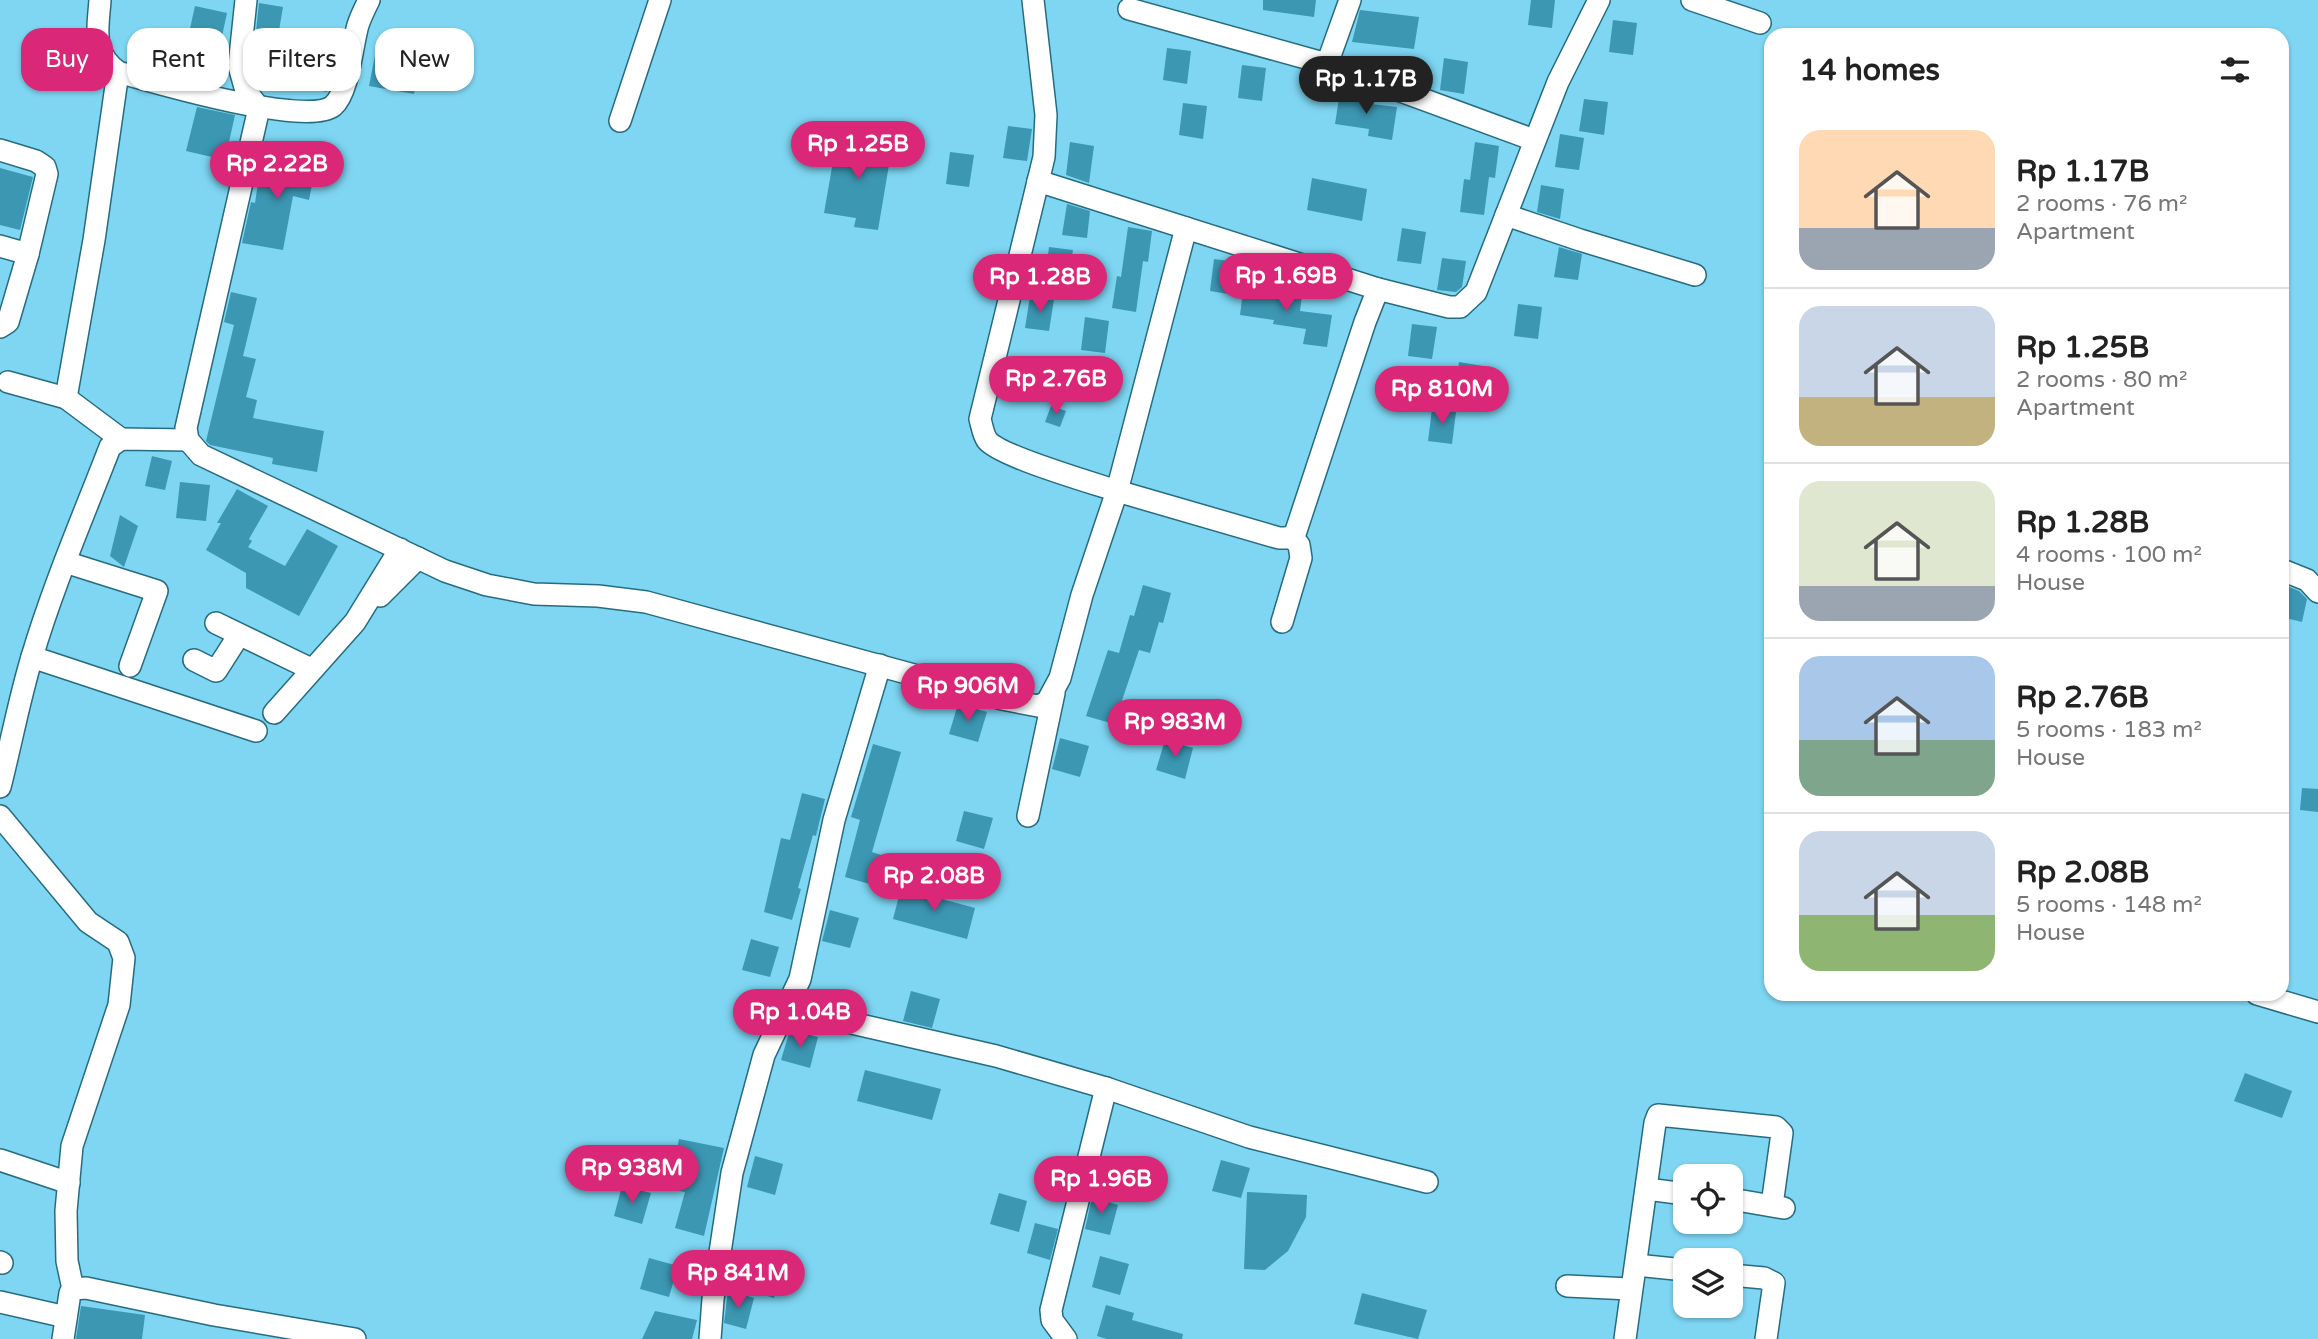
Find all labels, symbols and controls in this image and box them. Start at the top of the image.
chip: Buy [21,28,113,91]
chip: Rent [127,28,229,91]
chip: Filters [243,28,361,91]
chip: New [375,28,474,91]
icon: filters [2216,51,2254,89]
text: 14 homes [1799,52,1940,89]
pin: Rp 1.17B [1294,57,1438,116]
text: Rp 1.17B [1315,65,1417,93]
pin: Rp 1.25B [786,122,930,181]
text: Rp 1.25B [807,130,909,158]
pin: Rp 2.22B [205,142,349,201]
text: Rp 2.22B [226,150,328,178]
text: Rp 1.17B [2016,153,2149,190]
icon: home [1855,158,1939,242]
text: 2 rooms · 76 m² [2016,190,2187,218]
text: Apartment [2016,218,2135,246]
pin: Rp 1.28B [968,254,1112,314]
pin: Rp 1.69B [1214,254,1358,313]
text: Rp 1.69B [1235,262,1337,290]
text: Rp 1.28B [989,263,1091,291]
text: Rp 1.25B [2016,329,2149,366]
icon: home [1855,334,1939,418]
pin: Rp 2.76B [984,356,1128,416]
text: Rp 2.76B [1005,365,1107,393]
pin: Rp 810M [1377,366,1507,426]
text: 2 rooms · 80 m² [2016,366,2187,394]
text: Rp 810M [1391,375,1493,403]
text: Apartment [2016,394,2135,422]
text: Rp 1.28B [2016,504,2149,541]
icon: home [1855,509,1939,593]
text: 4 rooms · 100 m² [2016,541,2202,569]
text: House [2016,569,2085,597]
pin: Rp 906M [903,664,1033,723]
text: Rp 906M [917,672,1019,700]
text: Rp 2.76B [2016,679,2149,716]
icon: home [1855,684,1939,768]
pin: Rp 983M [1110,700,1240,759]
text: Rp 983M [1124,708,1226,736]
text: 5 rooms · 183 m² [2016,716,2202,744]
text: House [2016,744,2085,772]
pin: Rp 2.08B [862,853,1006,913]
text: Rp 2.08B [2016,854,2149,891]
icon: home [1855,859,1939,943]
text: Rp 2.08B [883,862,985,890]
text: 5 rooms · 148 m² [2016,891,2202,919]
text: House [2016,919,2085,947]
pin: Rp 1.04B [728,990,872,1049]
text: Rp 1.04B [749,998,851,1026]
pin: Rp 938M [567,1146,697,1205]
text: Rp 938M [581,1154,683,1182]
pin: Rp 1.96B [1029,1156,1173,1216]
map controls [1673,1164,1743,1318]
button: locate [1673,1164,1743,1234]
text: Rp 1.96B [1050,1165,1152,1193]
button: layers [1673,1248,1743,1318]
pin: Rp 841M [673,1250,803,1310]
text: Rp 841M [687,1259,789,1287]

